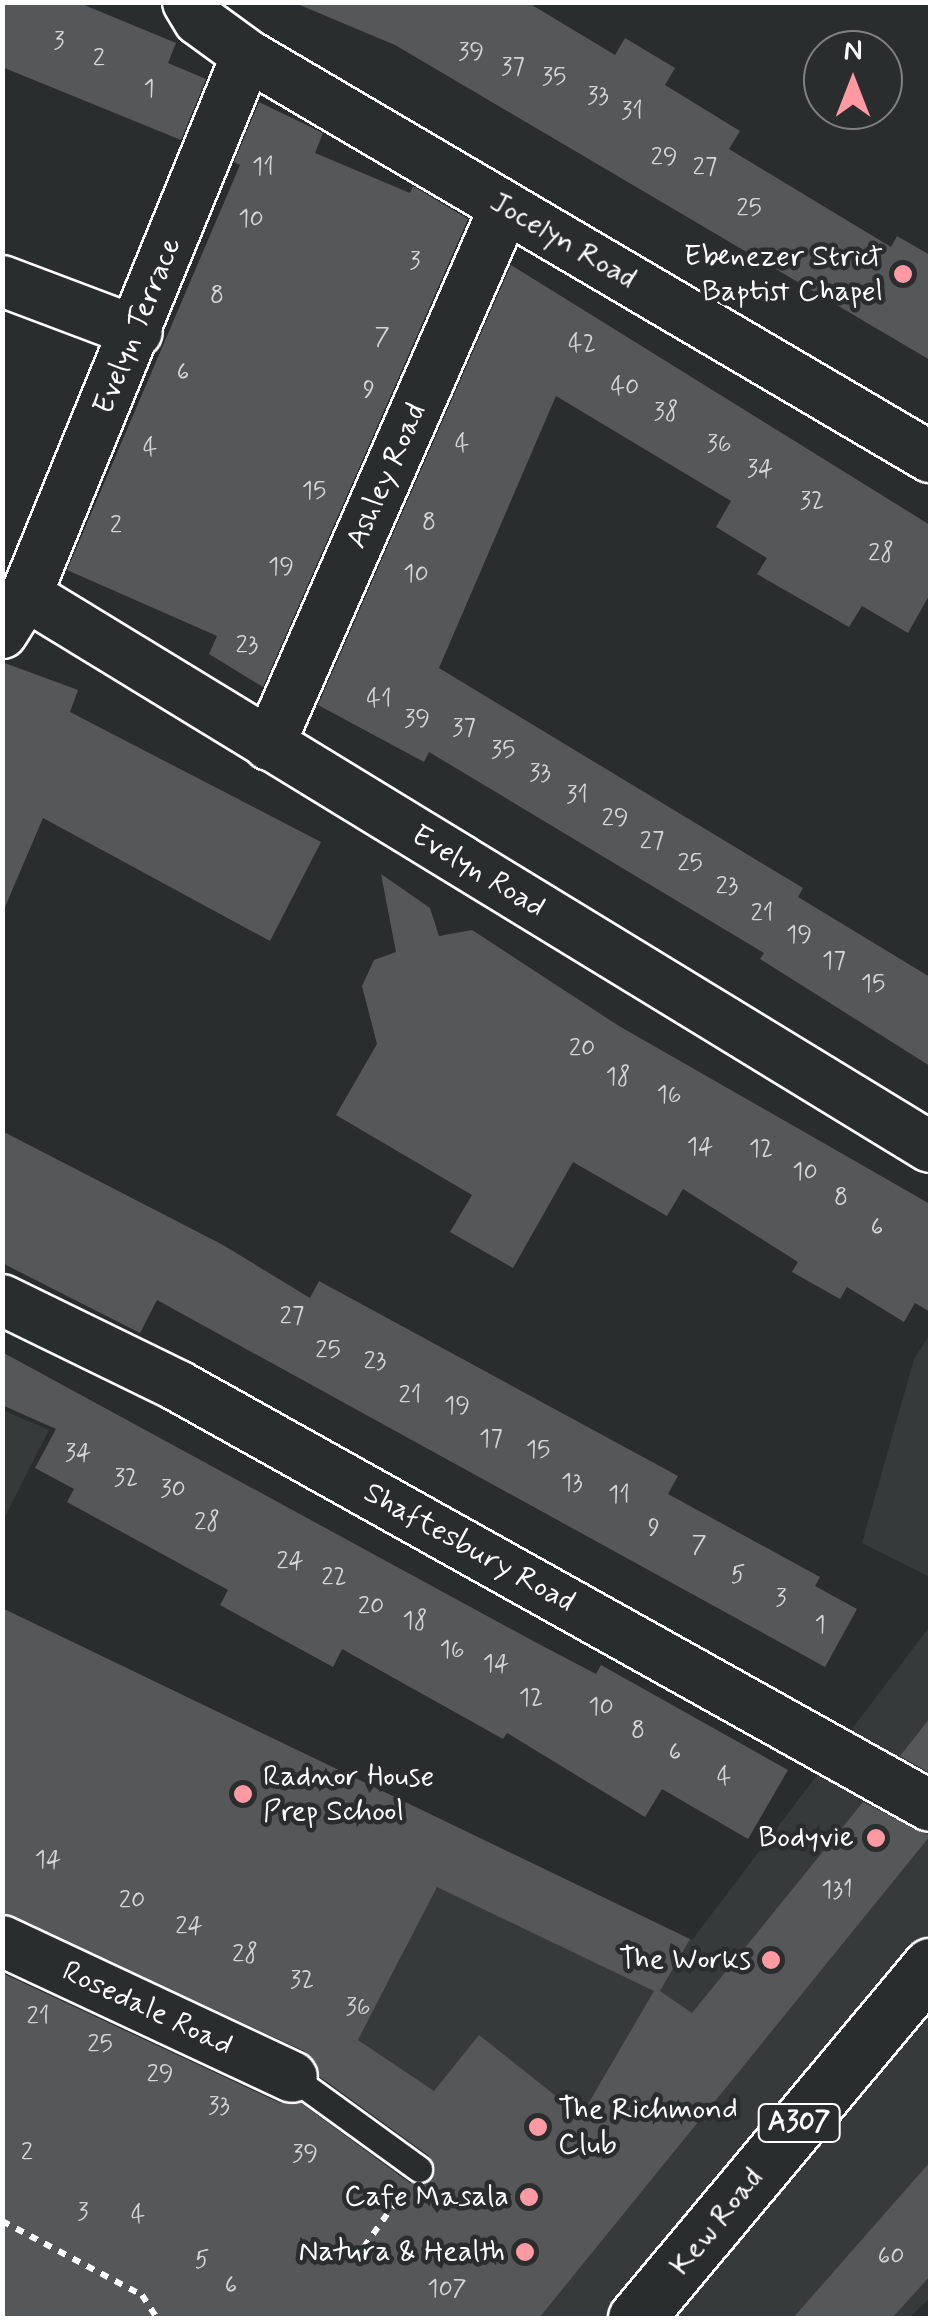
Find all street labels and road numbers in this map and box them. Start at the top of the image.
street label: Jocelyn Road [484,185,642,297]
street label: Evelyn Terrace [87,235,189,417]
street label: Ashley Road [340,400,434,552]
street label: Evelyn Road [405,818,551,926]
street label: Shaftesbury Road [358,1476,580,1620]
street label: Rosedale Road [57,1954,237,2064]
road number: A307 [756,2100,842,2146]
street label: Kew Road [664,2163,770,2281]

